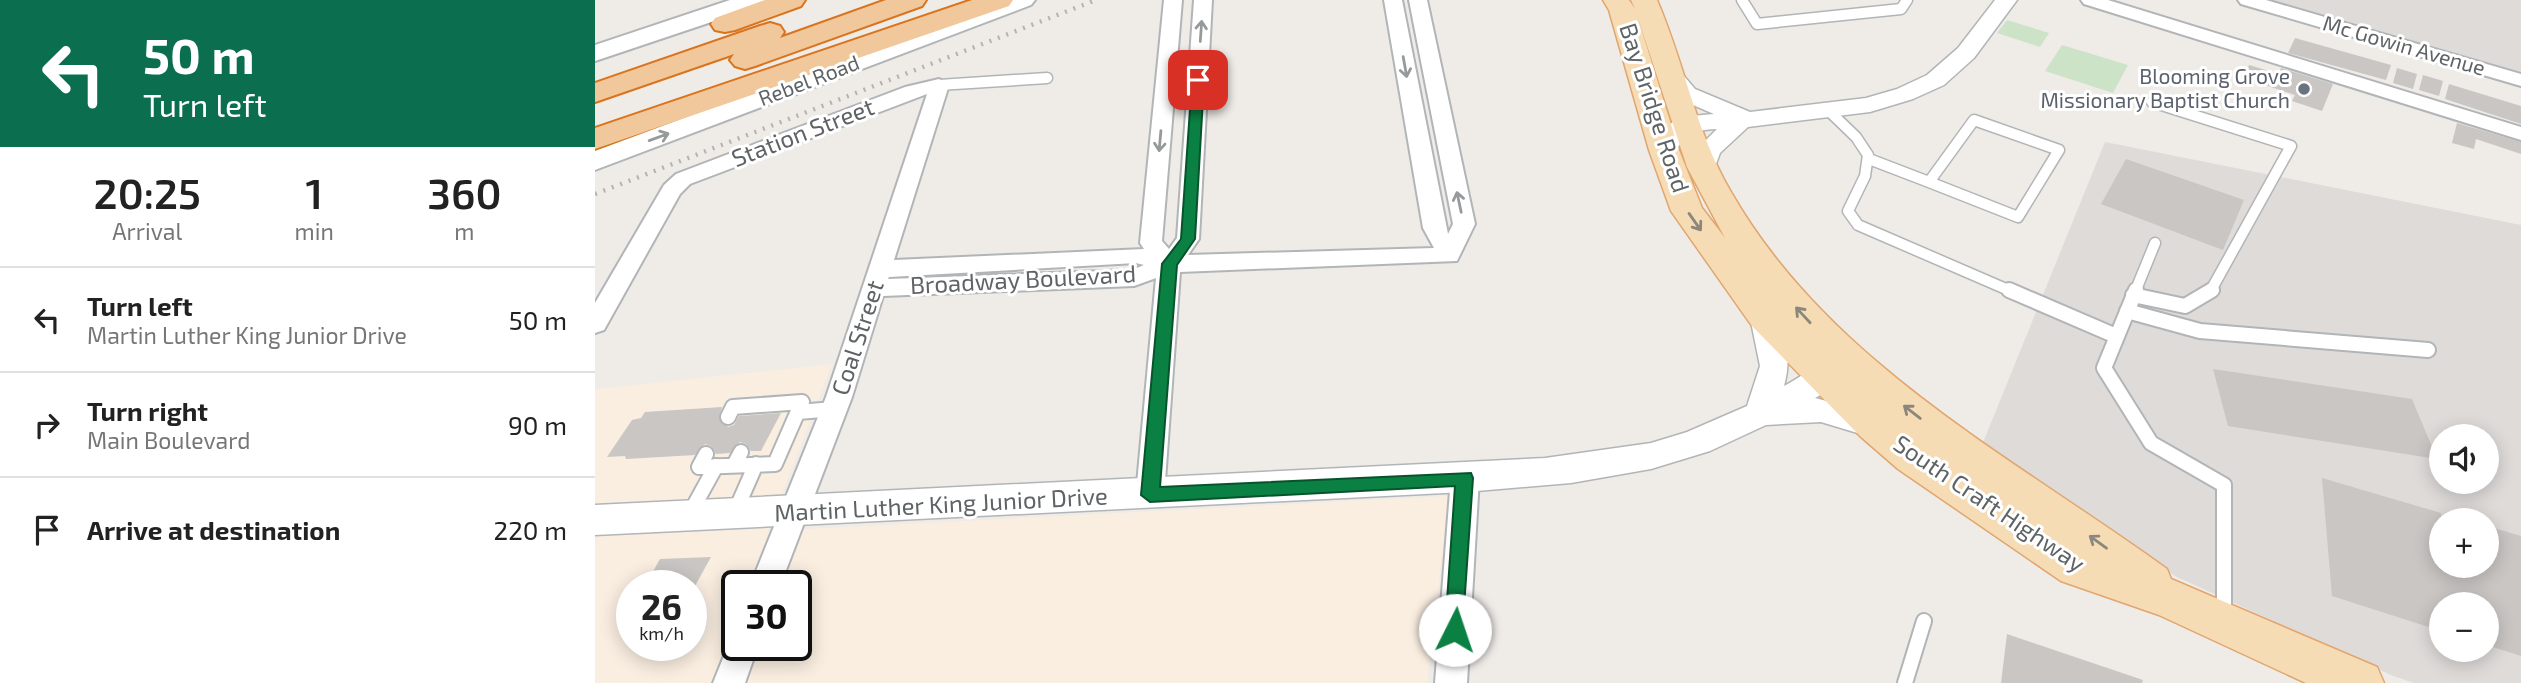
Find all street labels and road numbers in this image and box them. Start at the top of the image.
street label: Mc Gowin Avenue [2320,9,2488,80]
street label: Bay Bridge Road [1614,19,1697,196]
street label: Rebel Road [754,49,862,110]
street label: Station Street [727,91,878,172]
street label: Broadway Boulevard [909,258,1137,299]
street label: Coal Street [824,276,889,399]
street label: South Craft Highway [1889,428,2091,578]
street label: Martin Luther King Junior Drive [773,480,1108,527]

